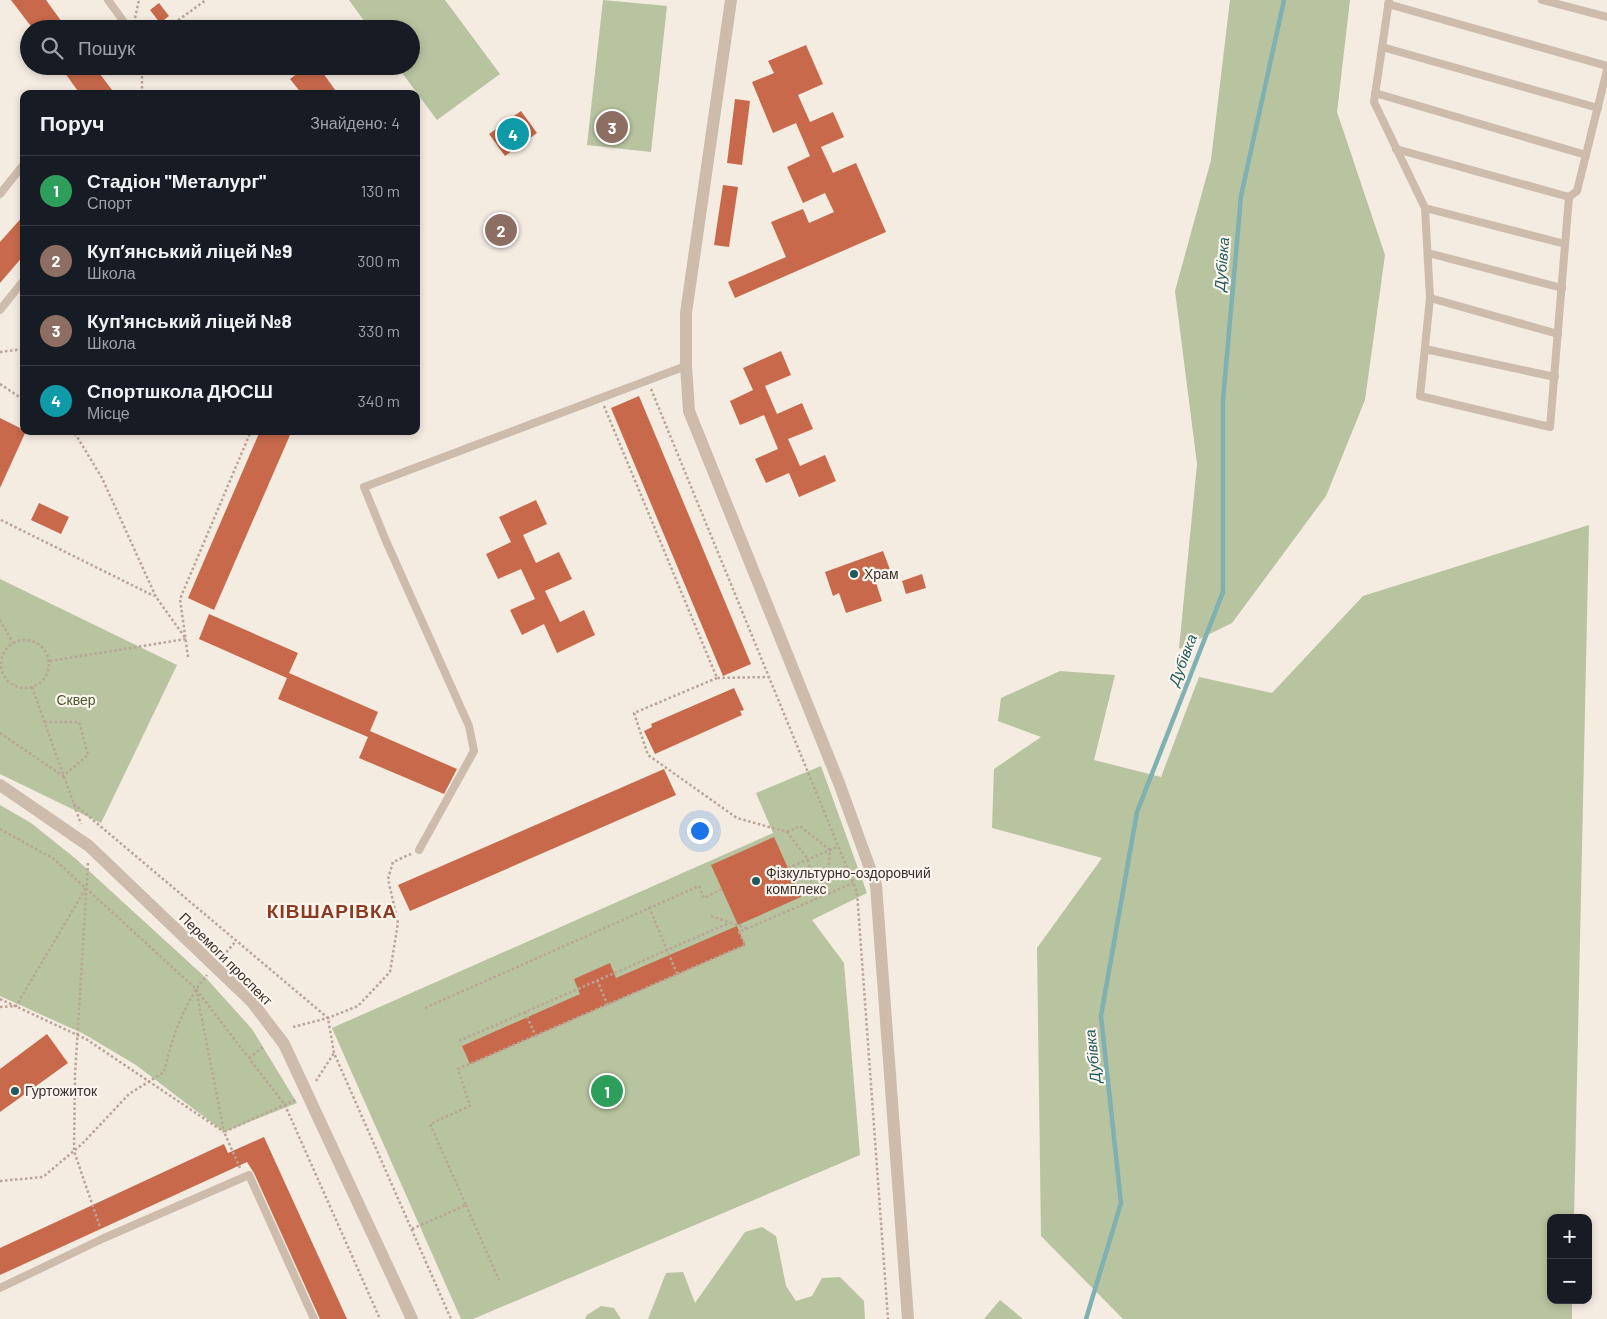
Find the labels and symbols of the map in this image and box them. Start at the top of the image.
pin: 3 [596,108,628,146]
pin: 4 [497,115,529,153]
pin: 2 [485,211,517,249]
water label: Дубівка [1210,236,1232,293]
place label: Храм [864,565,899,582]
marker: Храм [848,568,860,580]
water label: Дубівка [1163,631,1200,690]
park label: Сквер [56,691,96,708]
your location [687,818,713,844]
place label: Фізкультурно-оздоровчий комплекс [766,864,931,897]
marker: Фізкультурно-оздоровчий комплекс [750,875,762,887]
district label: КІВШАРІВКА [267,899,397,922]
street label: Перемоги проспект [176,909,277,1009]
water label: Дубівка [1080,1029,1104,1086]
pin: 1 [591,1072,623,1110]
place label: Гуртожиток [25,1082,98,1099]
marker: Гуртожиток [9,1085,21,1097]

